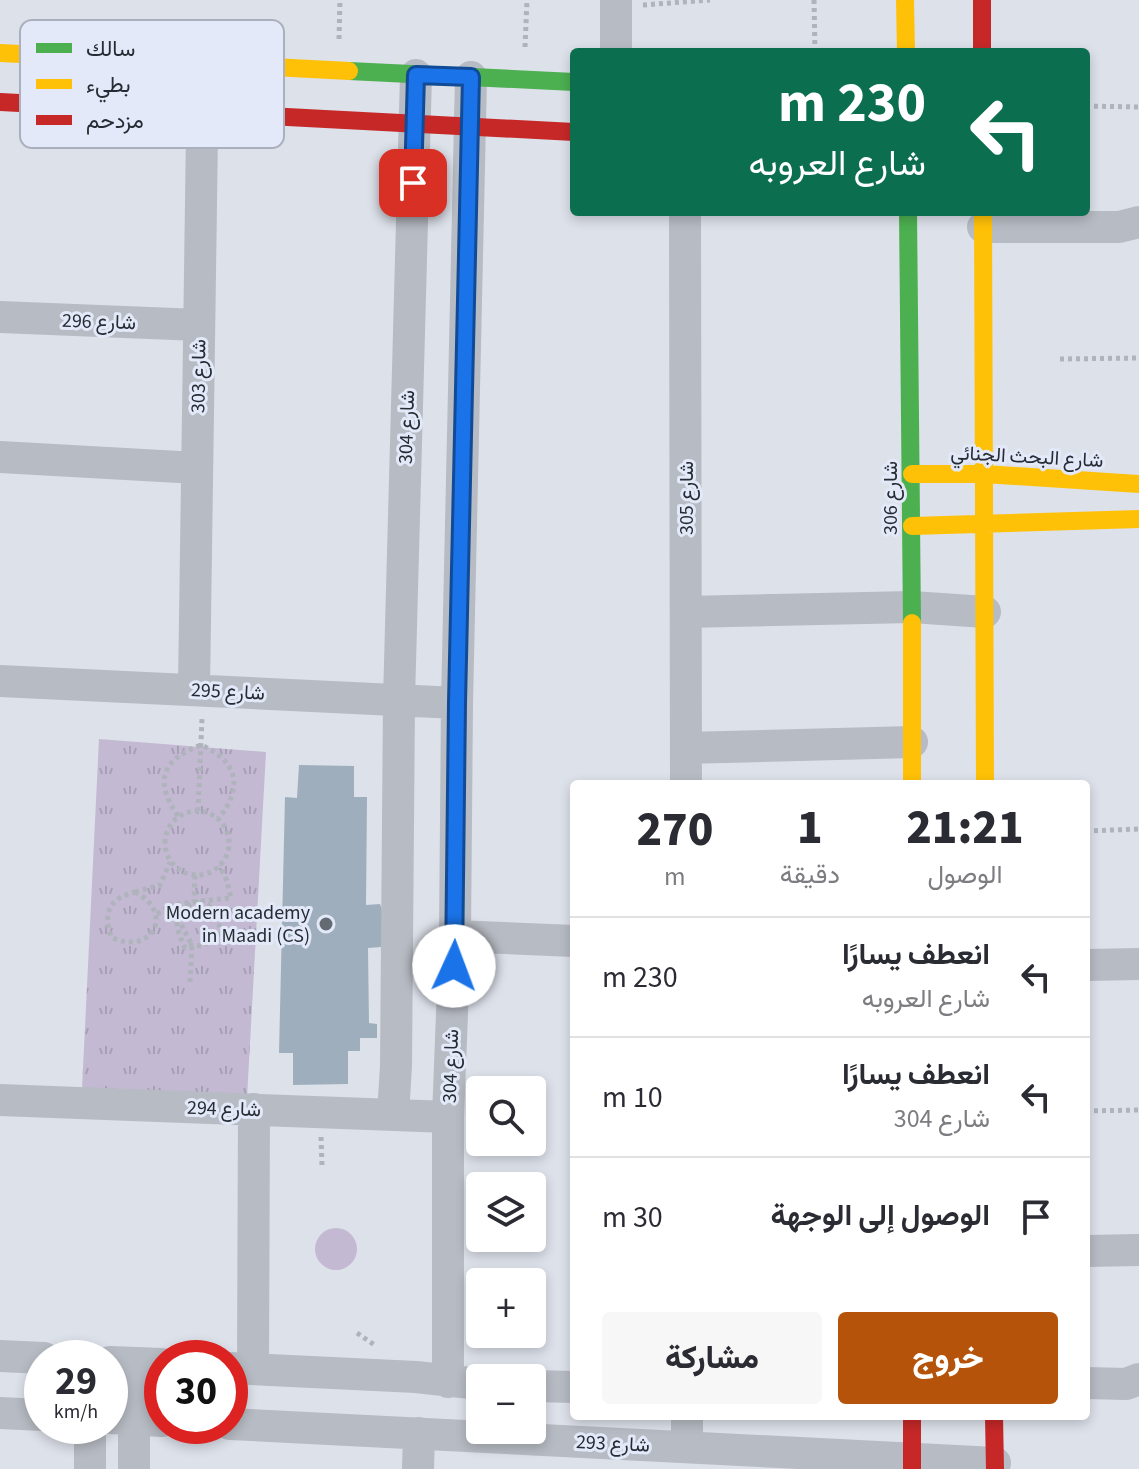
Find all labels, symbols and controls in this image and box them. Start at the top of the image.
legend [20,20,284,148]
text: سالك [86,33,135,65]
text: 230 m [778,64,926,143]
text: بطيء [86,69,131,103]
icon: left [954,80,1058,184]
text: مزدحم [86,105,144,137]
text: شارع العروبه [748,138,926,189]
pin [379,149,447,217]
icon: arrive [391,161,435,205]
street label: شارع 296 [61,307,136,337]
street label: شارع 303 [184,339,214,413]
street label: شارع 304 [392,390,422,465]
street label: شارع البحث الجنائي [950,439,1104,477]
street label: شارع 305 [673,461,701,535]
street label: شارع 306 [877,461,905,535]
street label: شارع 295 [190,676,266,708]
text: 1 [797,794,823,862]
text: 21:21 [906,794,1024,862]
text: 270 [636,796,713,864]
text: دقيقة [780,856,840,893]
text: الوصول [927,856,1002,893]
text: m [664,858,686,895]
place label: Modern academy in Maadi (CS) [166,899,311,950]
marker: Modern academy in Maadi (CS) [317,915,335,933]
position arrow [412,924,496,1008]
text: انعطف يسارًا [842,933,990,976]
icon: left [1014,955,1058,999]
text: 230 m [602,956,678,999]
text: شارع العروبه [862,980,990,1017]
street label: شارع 304 [436,1029,466,1104]
text: انعطف يسارًا [842,1053,990,1096]
icon: left [1014,1075,1058,1119]
map controls [466,1076,546,1444]
button: search [466,1076,546,1156]
text: 10 m [602,1076,663,1119]
street label: شارع 294 [186,1094,261,1124]
text: شارع 304 [894,1100,990,1137]
button: layers [466,1172,546,1252]
text: الوصول إلى الوجهة [771,1194,990,1237]
icon: arrive [1014,1195,1058,1239]
text: 30 m [602,1196,663,1239]
button: + [466,1268,546,1348]
button: مشاركة [602,1312,822,1404]
button: خروج [838,1312,1058,1404]
speed limit sign: 30 [144,1340,248,1444]
text: 29 [55,1353,97,1410]
button: − [466,1364,546,1444]
text: km/h [54,1398,98,1426]
street label: شارع 293 [575,1428,651,1460]

